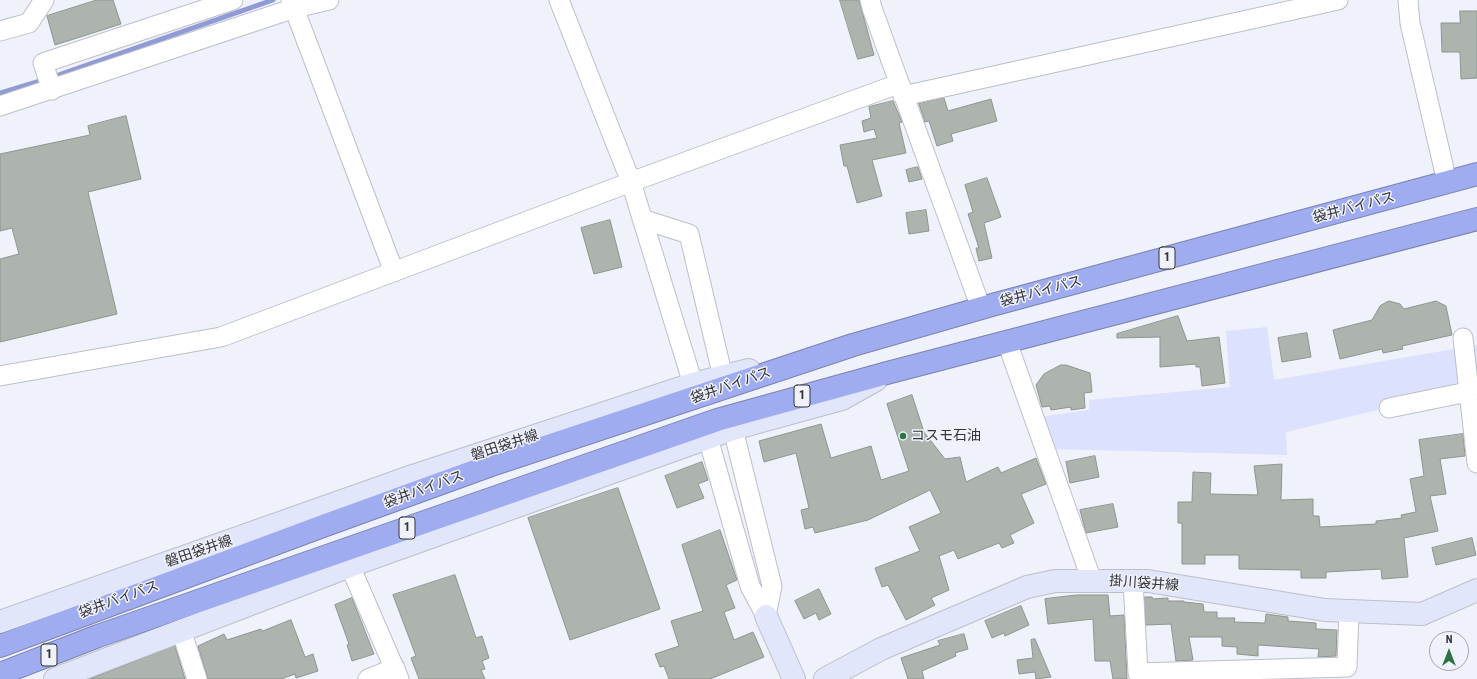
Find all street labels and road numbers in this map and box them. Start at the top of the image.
street label: 袋井バイパス [1311,189,1397,227]
road number: 1 [1159,247,1175,269]
street label: 袋井バイパス [998,273,1084,311]
street label: 袋井バイパス [689,364,773,408]
road number: 1 [794,385,810,407]
street label: 磐田袋井線 [469,427,541,465]
street label: 袋井バイパス [382,468,466,512]
road number: 1 [399,517,415,539]
street label: 磐田袋井線 [163,533,235,571]
street label: 掛川袋井線 [1108,573,1180,595]
street label: 袋井バイパス [77,578,161,622]
road number: 1 [41,644,57,666]

